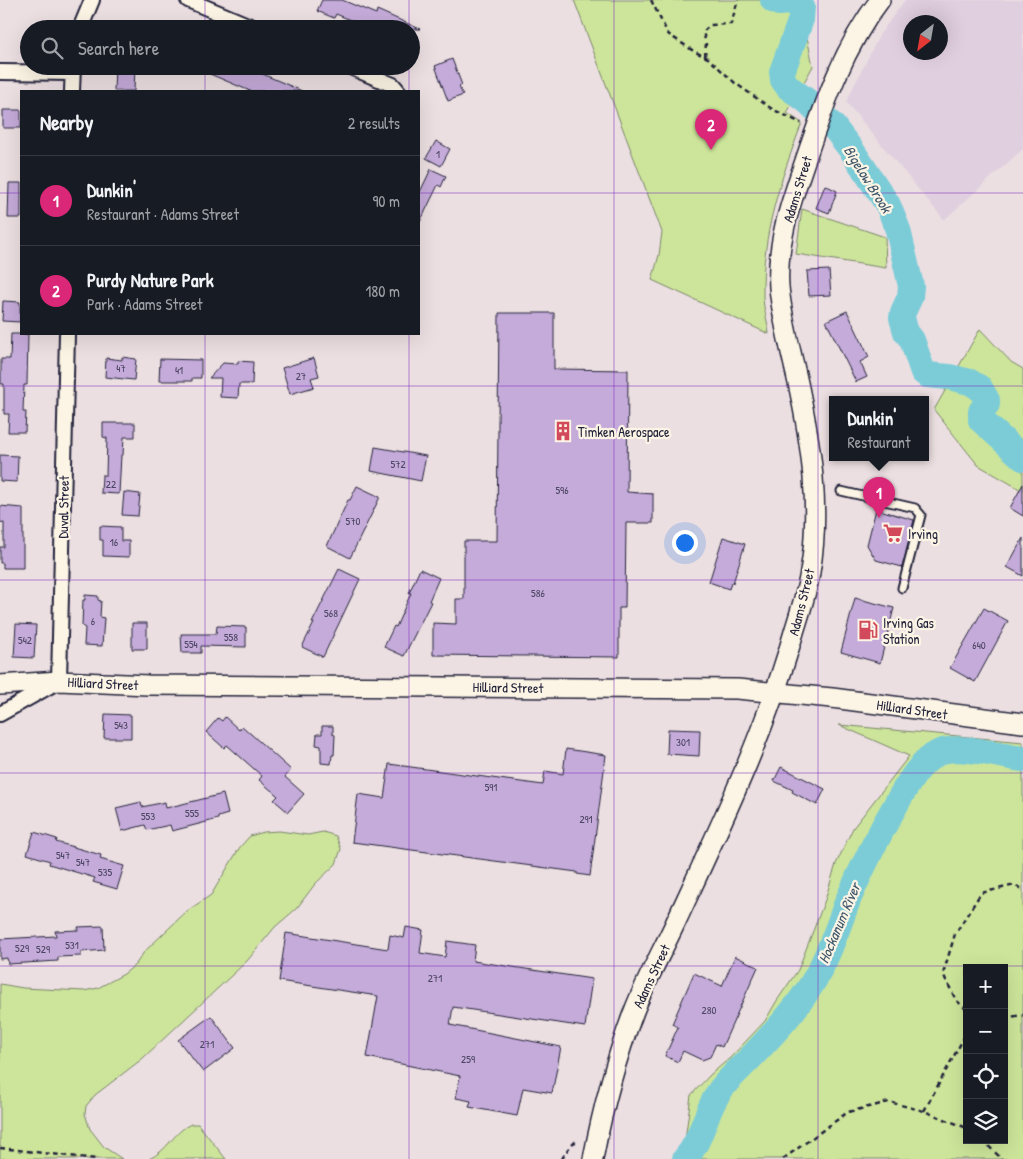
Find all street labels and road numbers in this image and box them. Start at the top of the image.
street label: Adams Street [778,153,816,225]
street label: Duval Street [53,475,73,539]
street label: Adams Street [783,566,819,638]
street label: Hilliard Street [67,672,139,694]
street label: Hilliard Street [472,677,544,697]
street label: Hilliard Street [876,695,949,723]
street label: Adams Street [628,941,674,1011]

